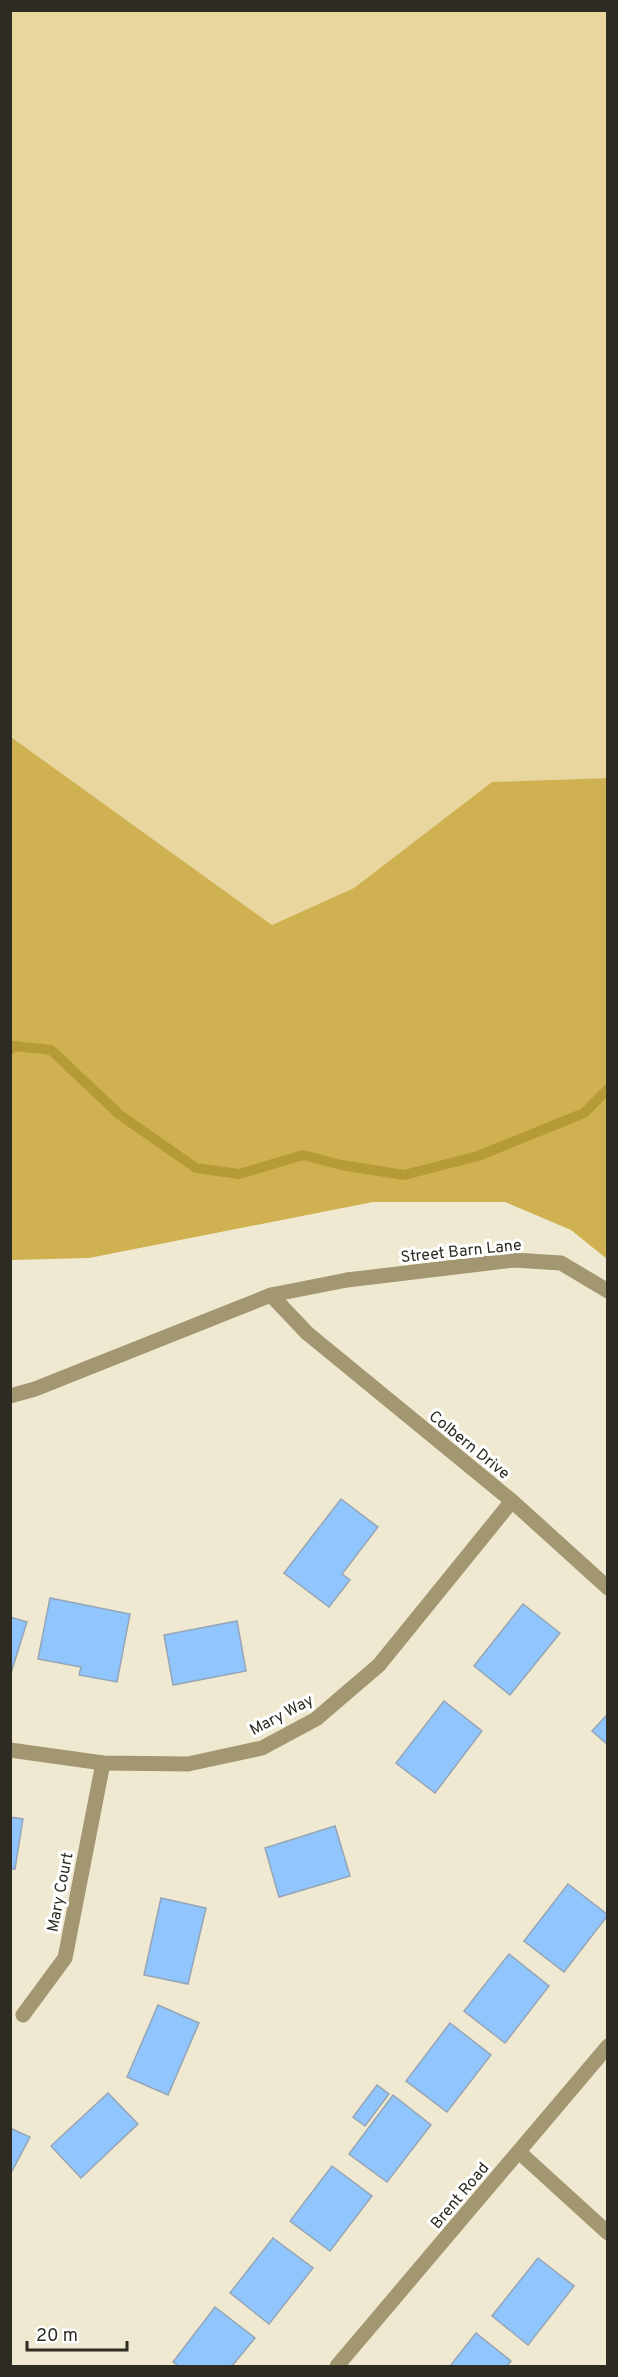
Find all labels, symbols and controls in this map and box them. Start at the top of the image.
street label: Street Barn Lane [400,1236,523,1268]
street label: Colbern Drive [424,1407,513,1484]
street label: Mary Way [247,1691,317,1741]
street label: Mary Court [43,1851,78,1934]
street label: Brent Road [427,2159,494,2234]
scale bar [27,2314,128,2352]
text: 20 m [36,2325,78,2348]

